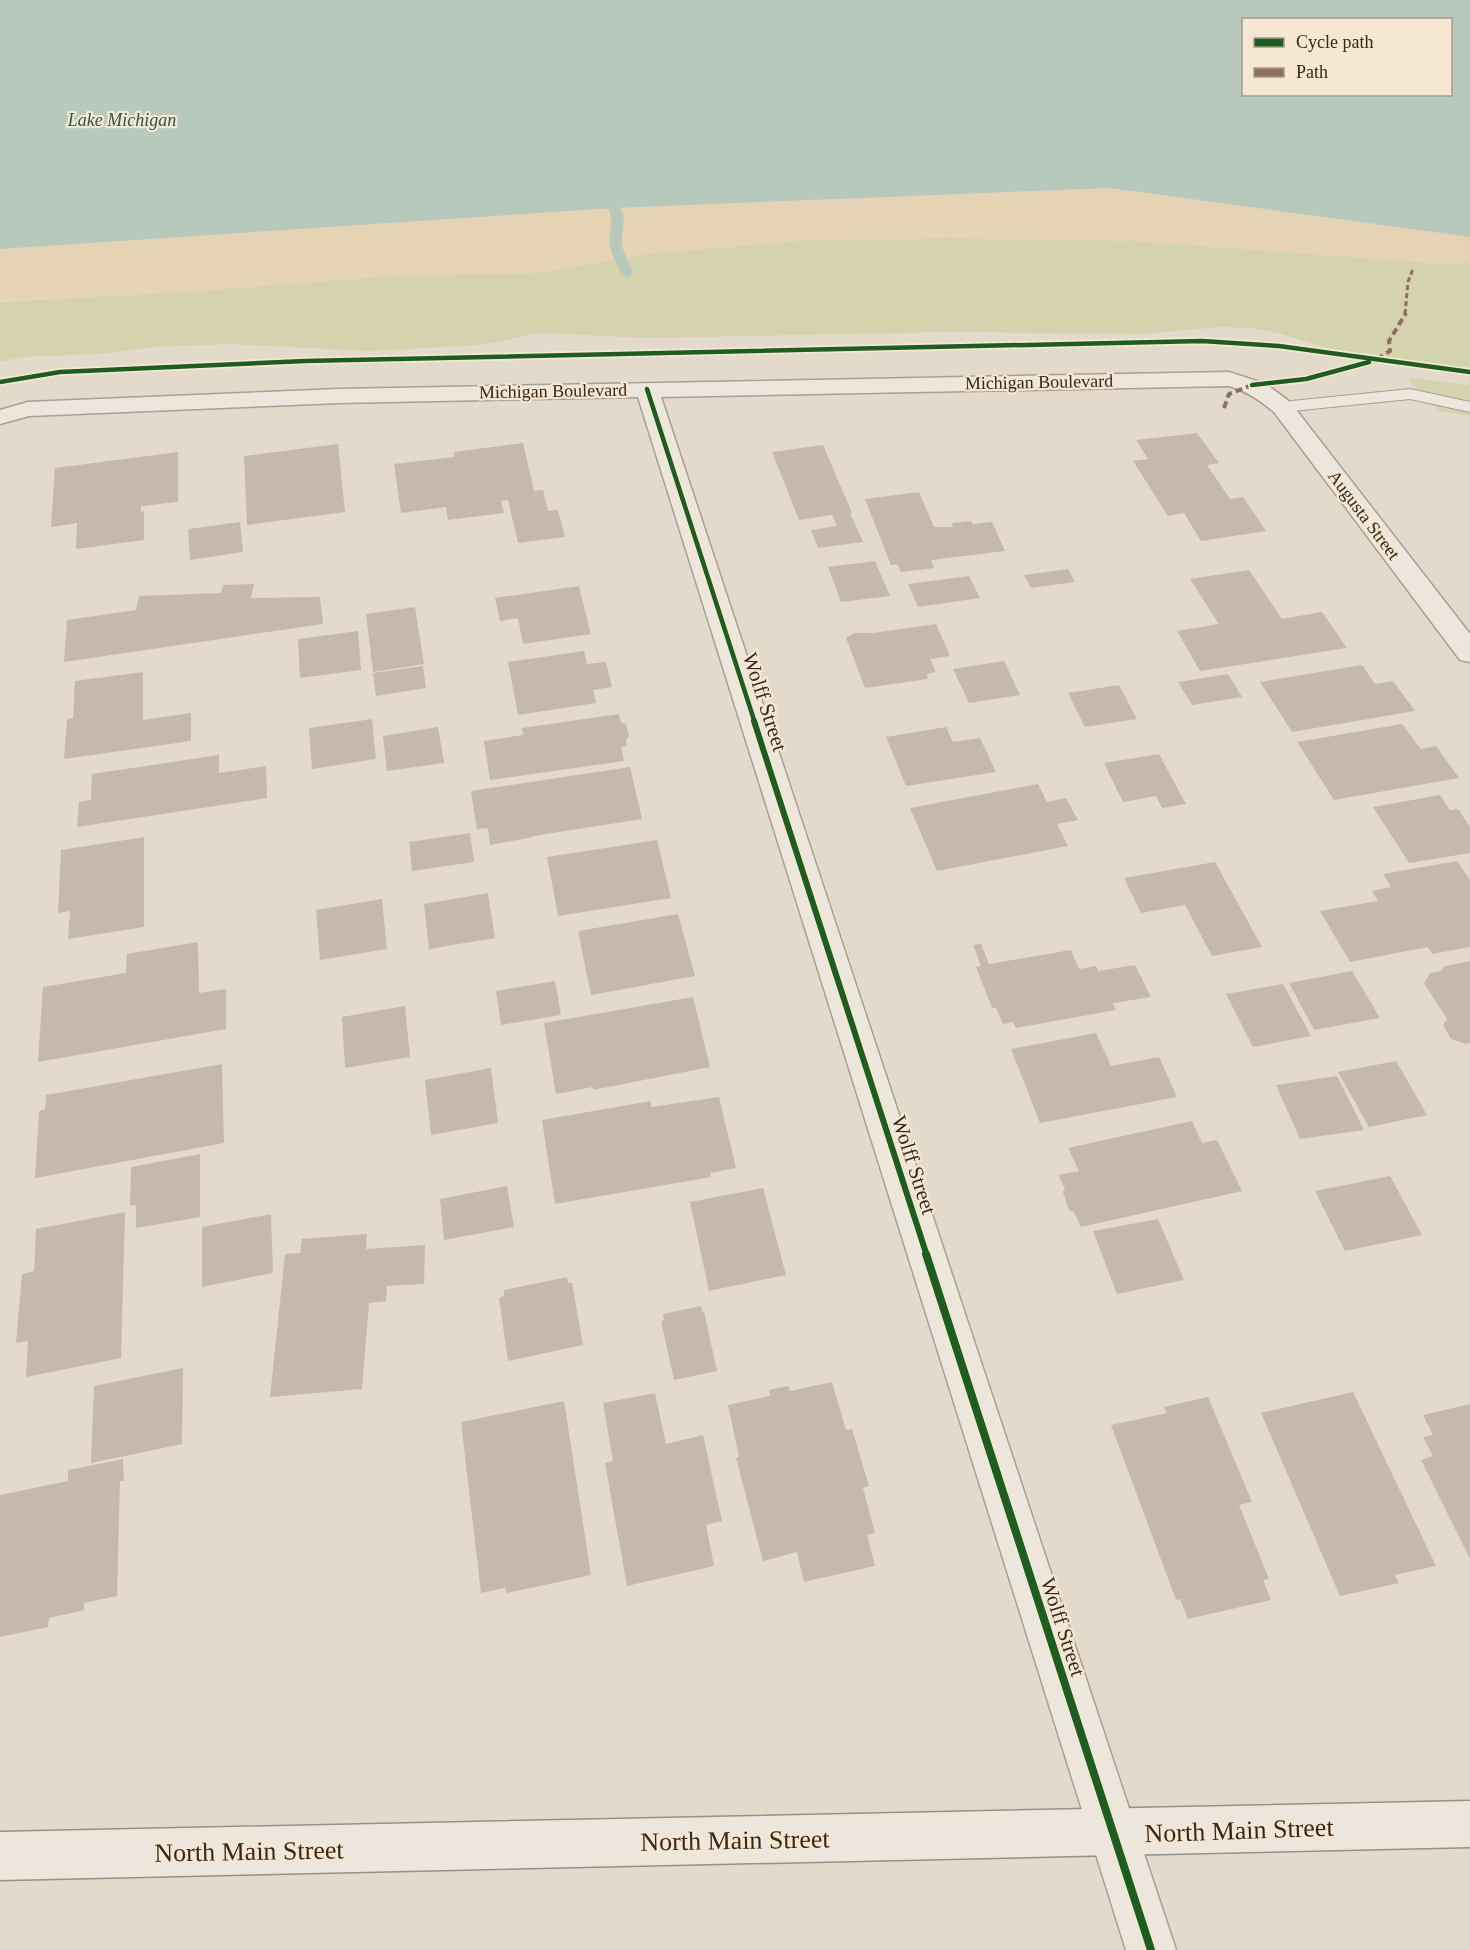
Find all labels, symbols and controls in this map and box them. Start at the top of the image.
legend [1242,18,1452,96]
text: Cycle path [1296,32,1373,52]
text: Path [1296,62,1328,82]
water label: Lake Michigan [67,110,176,130]
street label: Michigan Boulevard [965,371,1113,393]
street label: Michigan Boulevard [479,380,627,402]
street label: Augusta Street [1324,466,1404,564]
street label: Wolff Street [738,650,792,755]
street label: Wolff Street [887,1113,941,1218]
street label: Wolff Street [1036,1575,1090,1680]
street label: North Main Street [1144,1813,1335,1848]
street label: North Main Street [640,1824,831,1857]
street label: North Main Street [154,1835,345,1868]

